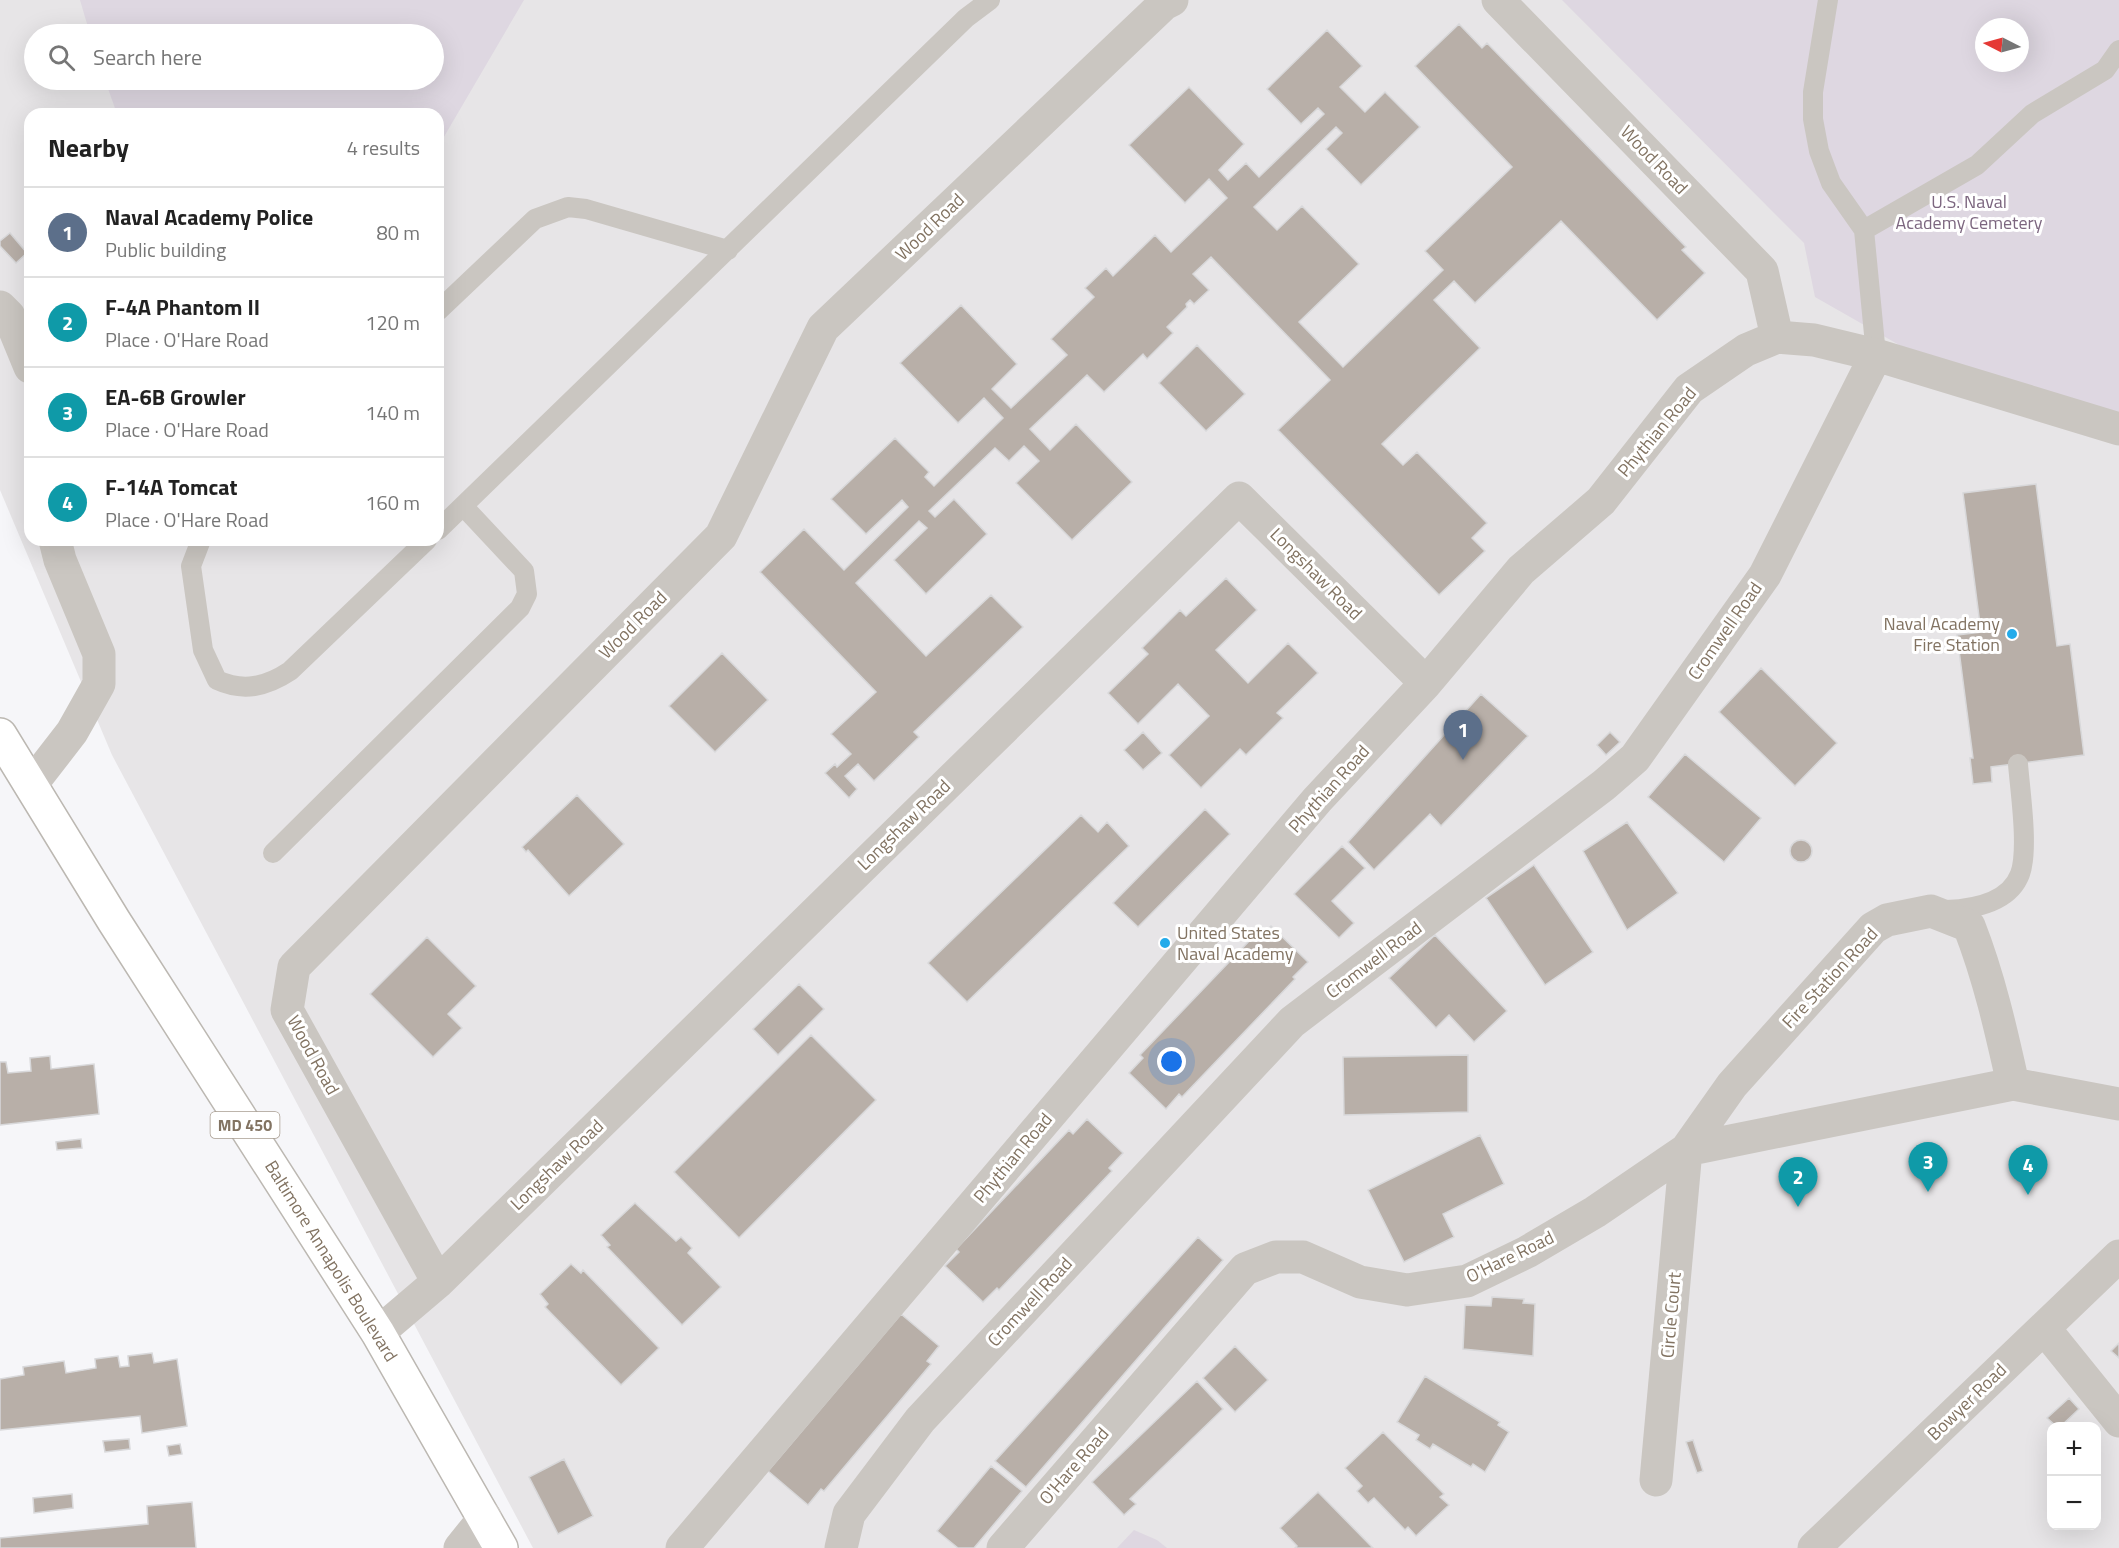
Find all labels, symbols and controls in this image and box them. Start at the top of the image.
north arrow [1975,18,2029,72]
search box [24,24,444,90]
text: Search here [93,40,202,74]
icon: search [45,41,78,74]
street label: Wood Road [1614,119,1694,200]
text: Nearby [48,128,129,167]
text: 4 results [347,132,420,163]
street label: Wood Road [889,187,970,267]
park label: U.S. Naval Academy Cemetery [1896,188,2043,236]
text: Naval Academy Police [105,200,313,234]
text: 1 [62,217,73,248]
text: 80 m [376,217,420,248]
text: Public building [105,234,226,265]
text: F-4A Phantom II [105,290,260,324]
text: 2 [62,307,73,338]
text: 120 m [365,307,420,338]
text: Place · O'Hare Road [105,324,269,355]
text: EA-6B Growler [105,380,246,414]
street label: Phythian Road [1611,381,1702,483]
text: 3 [62,397,73,428]
text: 140 m [365,397,420,428]
text: Place · O'Hare Road [105,414,269,445]
text: F-14A Tomcat [105,470,237,504]
text: 4 [62,487,73,518]
text: 160 m [365,487,420,518]
text: Place · O'Hare Road [105,504,269,535]
street label: Longshaw Road [1264,521,1369,626]
street label: Cromwell Road [1681,576,1768,685]
street label: Wood Road [592,584,673,665]
place label: Naval Academy Fire Station [1884,610,2000,658]
marker: Naval Academy Fire Station [2005,627,2019,641]
pin: 1 [1444,710,1482,760]
street label: Phythian Road [1282,739,1376,839]
street label: Longshaw Road [851,773,956,876]
street label: Cromwell Road [1320,914,1427,1005]
place label: United States Naval Academy [1177,919,1294,967]
street label: Fire Station Road [1775,921,1884,1034]
marker: United States Naval Academy [1158,936,1172,950]
street label: Wood Road [281,1010,346,1099]
your location [1157,1047,1186,1076]
street label: Phythian Road [967,1107,1058,1209]
road number: MD 450 [210,1112,280,1138]
street label: Longshaw Road [504,1113,609,1216]
pin: 3 [1908,1142,1948,1192]
pin: 4 [2008,1146,2048,1195]
street label: Baltimore Annapolis Boulevard [258,1155,405,1367]
pin: 2 [1778,1158,1818,1207]
street label: O'Hare Road [1461,1224,1558,1289]
street label: Cromwell Road [981,1251,1078,1353]
street label: Circle Court [1653,1270,1688,1359]
street label: Bowyer Road [1921,1357,2012,1446]
street label: O'Hare Road [1032,1421,1115,1510]
map controls [2047,1422,2101,1530]
button: + [2047,1422,2101,1476]
button: − [2047,1476,2101,1530]

